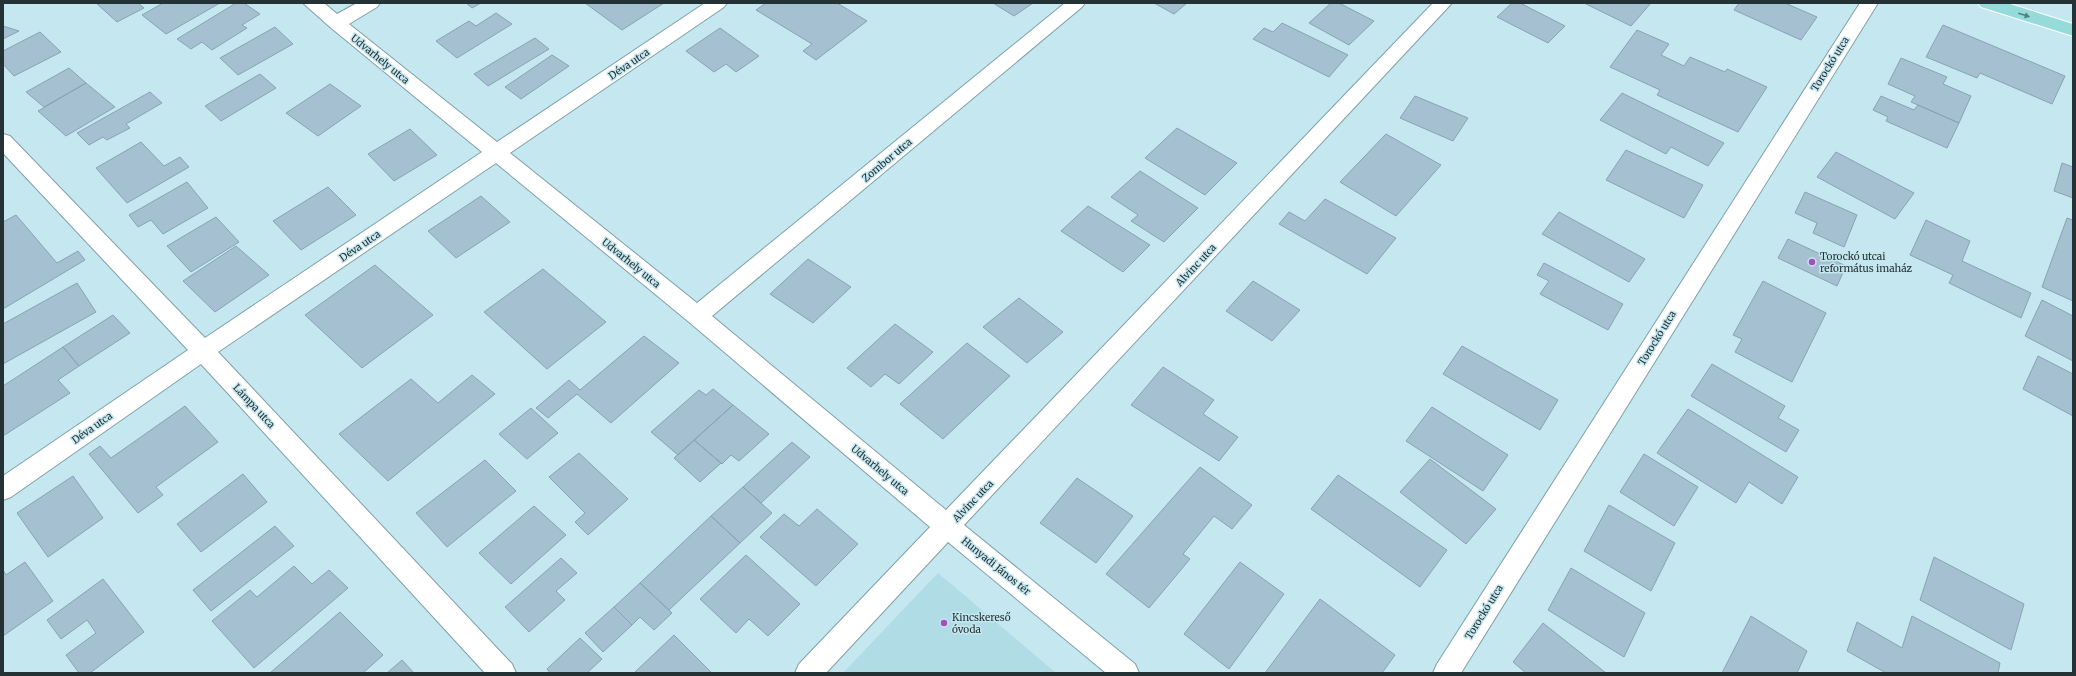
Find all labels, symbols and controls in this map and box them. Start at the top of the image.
one-way arrow [2018,12,2030,18]
street label: Udvarhely utca [348,31,412,87]
street label: Torockó utca [1808,34,1852,94]
street label: Déva utca [606,45,653,82]
street label: Zombor utca [859,135,915,185]
street label: Déva utca [337,227,384,264]
street label: Udvarhely utca [599,235,663,291]
street label: Alvinc utca [1172,241,1219,290]
place label: Torockó utcai református imaház [1820,250,1913,275]
marker: Torockó utcai református imaház [1807,257,1817,267]
street label: Torockó utca [1635,308,1679,368]
street label: Lámpa utca [230,381,278,431]
street label: Déva utca [69,409,115,447]
street label: Udvarhely utca [848,442,912,498]
street label: Alvinc utca [949,477,997,525]
street label: Hunyadi János tér [959,534,1034,598]
street label: Torockó utca [1462,582,1506,642]
place label: Kincskereső óvoda [952,611,1011,636]
marker: Kincskereső óvoda [939,618,949,628]

